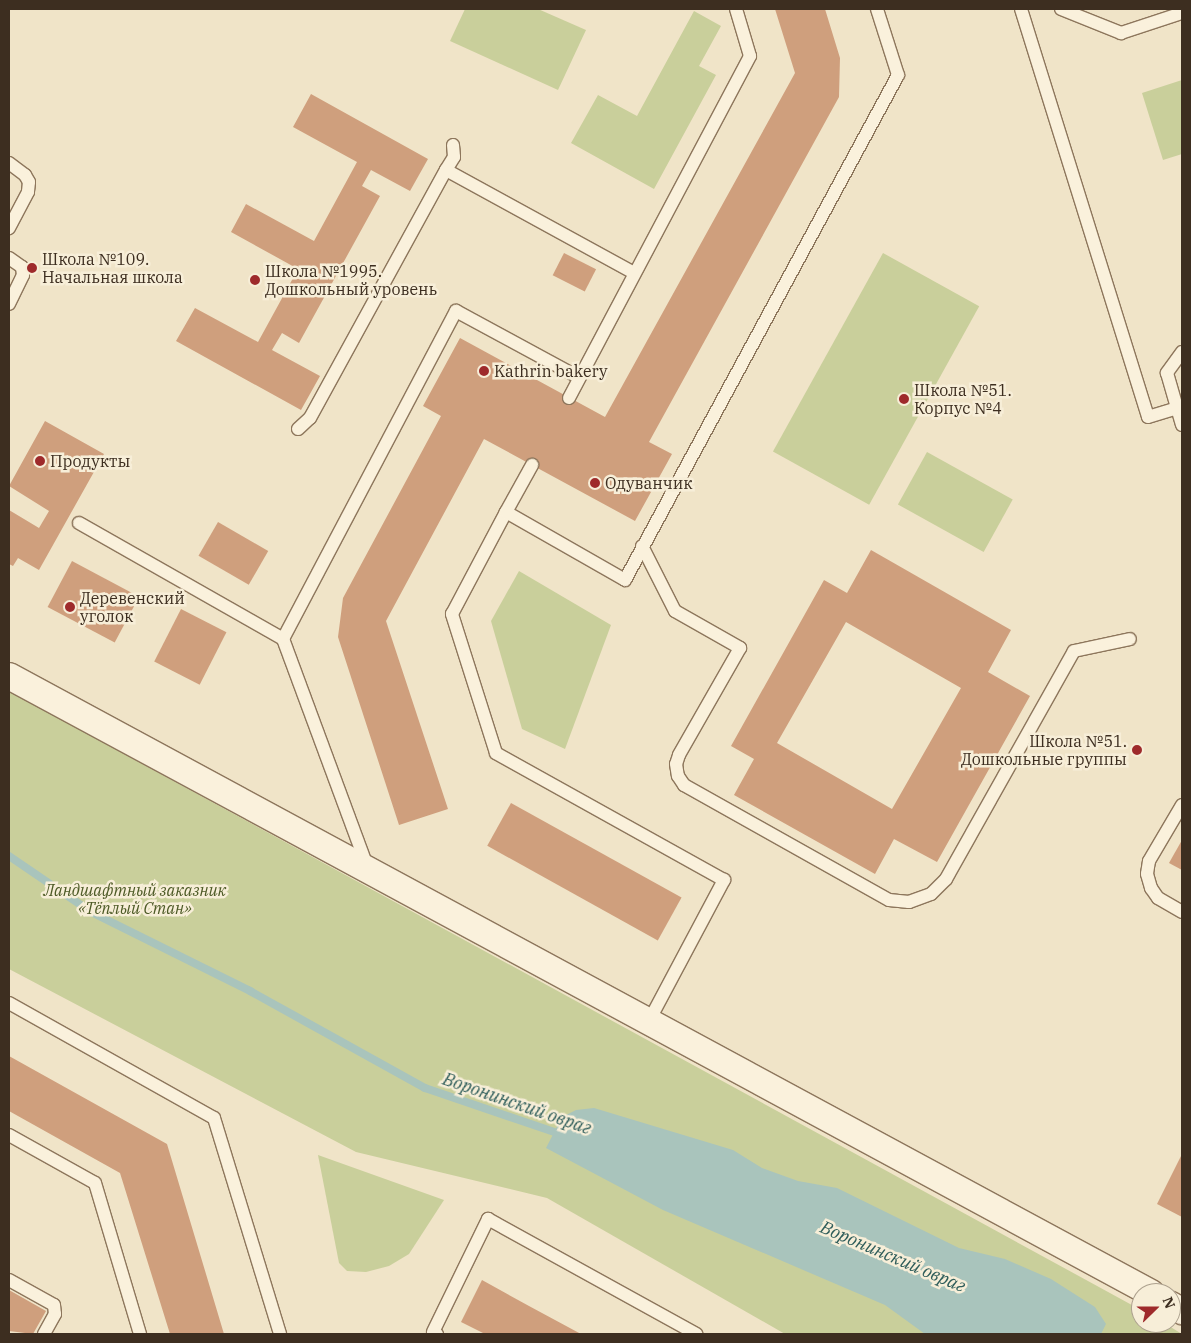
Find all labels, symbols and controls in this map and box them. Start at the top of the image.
place label: Школа №109. Начальная школа [42,249,183,287]
place label: Школа №1995. Дошкольный уровень [265,261,437,299]
marker: Школа №109. Начальная школа [26,262,38,274]
marker: Школа №1995. Дошкольный уровень [249,274,261,286]
place label: Kathrin bakery [494,361,608,381]
marker: Kathrin bakery [478,365,490,377]
place label: Школа №51. Корпус №4 [914,380,1012,418]
marker: Школа №51. Корпус №4 [898,393,910,405]
place label: Продукты [50,451,130,471]
marker: Продукты [34,455,46,467]
place label: Одуванчик [605,473,693,493]
marker: Одуванчик [589,477,601,489]
place label: Деревенский уголок [80,588,185,626]
marker: Деревенский уголок [64,601,76,613]
place label: Школа №51. Дошкольные группы [961,731,1127,769]
marker: Школа №51. Дошкольные группы [1131,744,1143,756]
park label: Ландшафтный заказник «Тёплый Стан» [44,880,226,918]
water label: Воронинский овраг [440,1068,594,1140]
water label: Воронинский овраг [817,1217,969,1297]
north arrow [1131,1283,1181,1333]
text: N [1159,1294,1179,1311]

